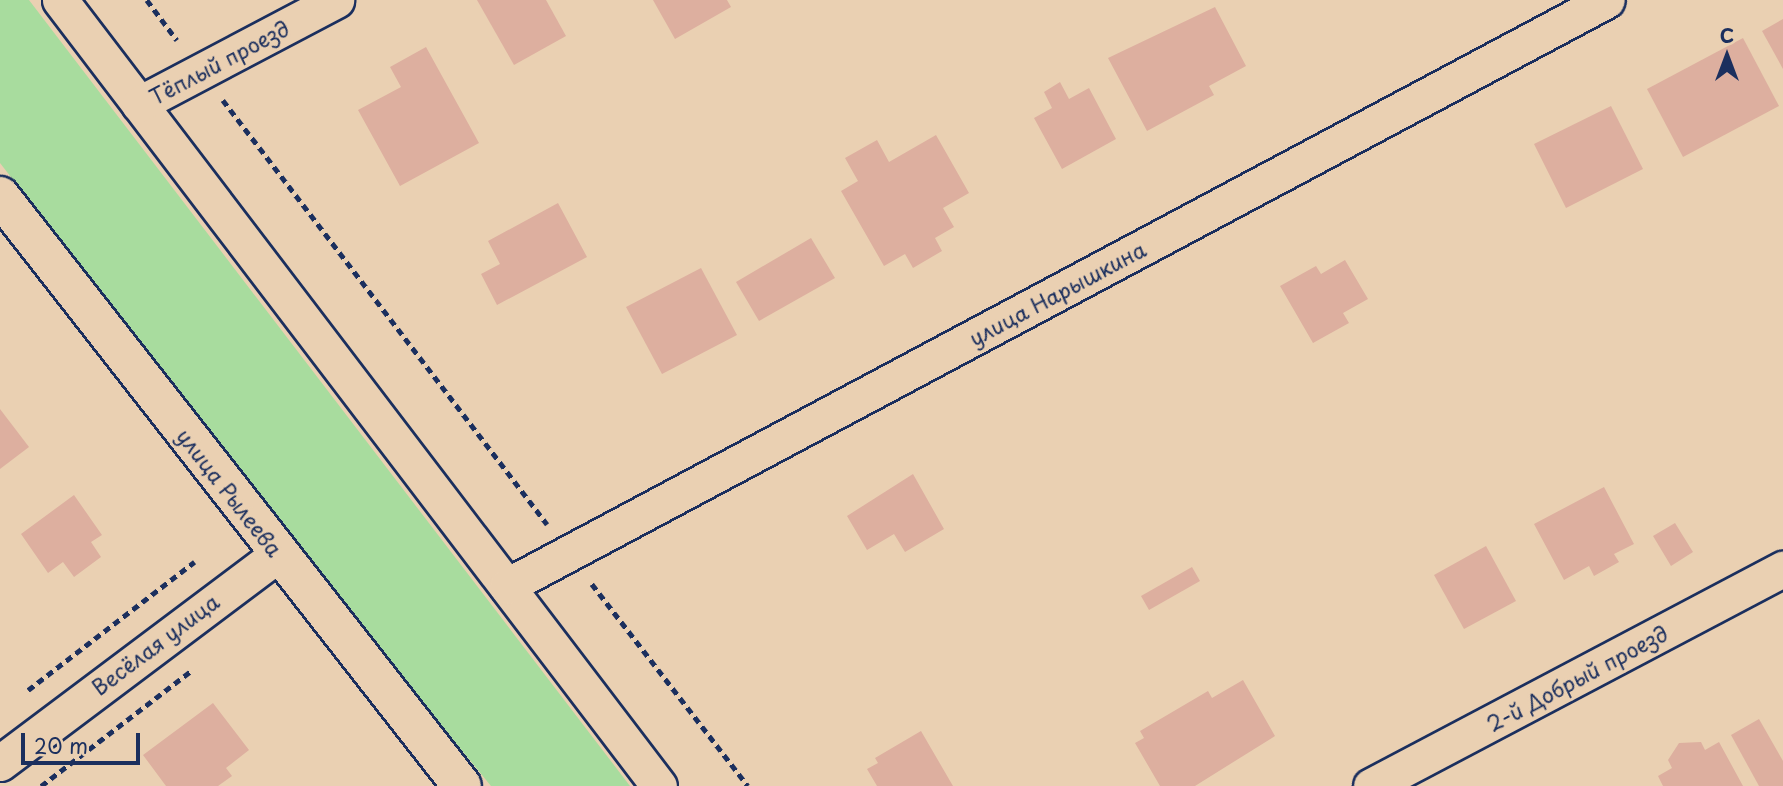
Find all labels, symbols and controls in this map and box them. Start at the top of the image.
street label: Тёплый проезд [145,15,293,109]
north arrow [1692,21,1762,91]
text: С [1720,21,1734,49]
street label: улица Нарышкина [964,236,1150,350]
street label: улица Рылеева [172,423,288,561]
street label: Весёлая улица [86,588,224,700]
street label: 2-й Добрый проезд [1482,620,1672,736]
scale bar [24,720,144,764]
text: 20 m [34,729,88,761]

